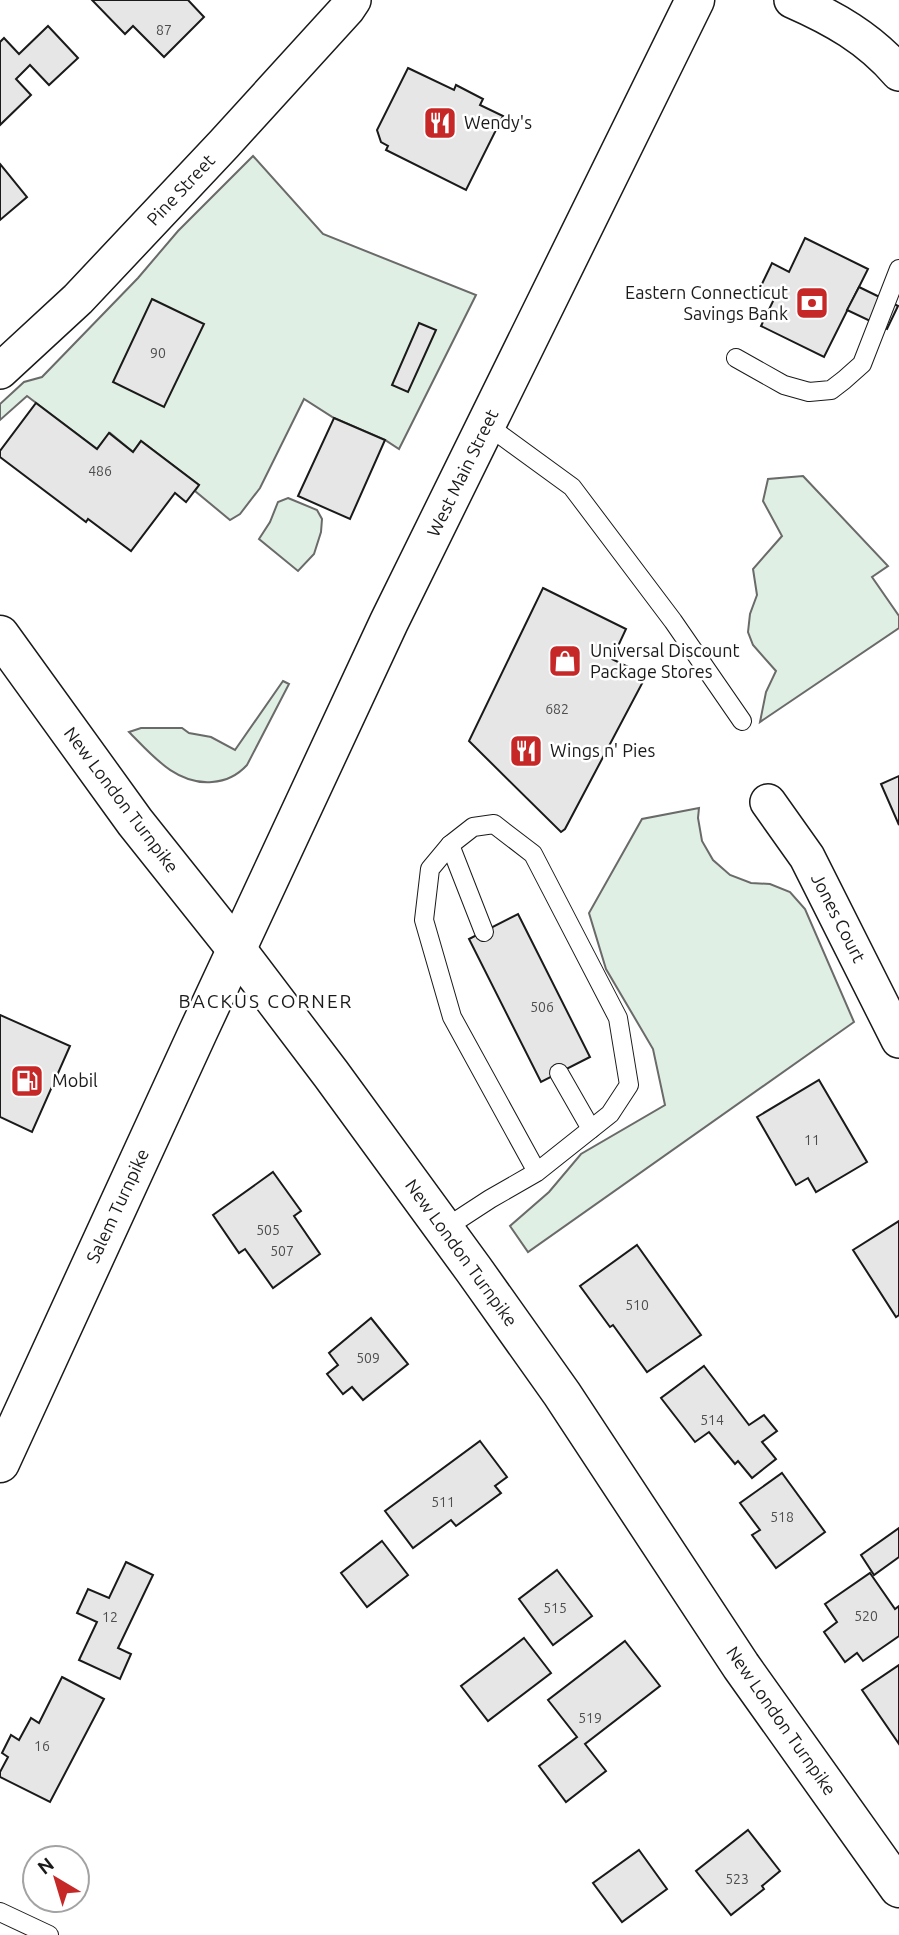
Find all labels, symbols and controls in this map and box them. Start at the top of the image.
house number: 87 [156,22,172,38]
restaurant icon: Wendy's [421,104,459,142]
place label: Wendy's [464,112,532,132]
street label: Pine Street [142,150,218,229]
place label: Eastern Connecticut Savings Bank [625,282,788,323]
bank icon: Eastern Connecticut Savings Bank [793,284,831,322]
house number: 90 [150,345,166,361]
street label: West Main Street [423,406,502,540]
house number: 486 [88,463,112,479]
place label: Universal Discount Package Stores [590,640,740,681]
shop icon: Universal Discount Package Stores [546,642,584,680]
house number: 682 [545,701,569,717]
street label: New London Turnpike [61,723,183,876]
restaurant icon: Wings n' Pies [507,732,545,770]
place label: Wings n' Pies [550,740,655,760]
street label: Jones Court [808,870,870,965]
district label: BACKUS CORNER [179,990,353,1012]
house number: 506 [530,999,554,1015]
fuel station icon: Mobil [8,1062,46,1100]
place label: Mobil [52,1070,98,1090]
house number: 11 [804,1132,820,1148]
street label: Salem Turnpike [82,1145,152,1266]
street label: New London Turnpike [402,1175,522,1330]
house number: 505 [256,1222,280,1238]
house number: 507 [270,1243,294,1259]
house number: 510 [625,1297,649,1313]
house number: 509 [356,1350,380,1366]
house number: 514 [700,1412,724,1428]
house number: 511 [431,1494,455,1510]
house number: 518 [770,1509,794,1525]
house number: 515 [543,1600,567,1616]
house number: 520 [854,1608,878,1624]
house number: 12 [102,1609,118,1625]
street label: New London Turnpike [723,1642,841,1799]
house number: 519 [578,1710,602,1726]
house number: 16 [34,1738,50,1754]
north arrow [21,1844,91,1914]
text: N [33,1853,58,1879]
house number: 523 [725,1871,749,1887]

